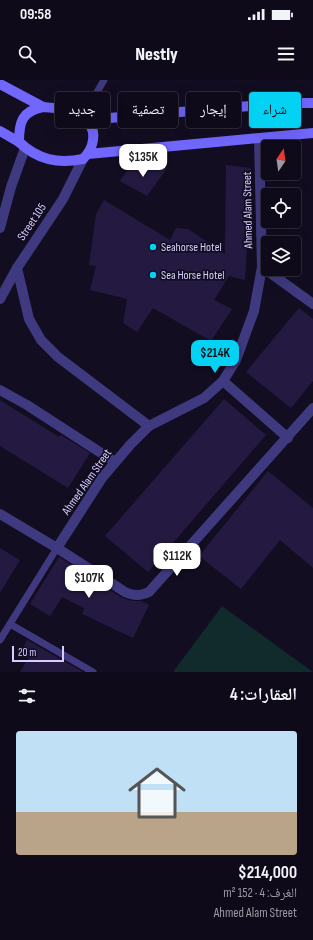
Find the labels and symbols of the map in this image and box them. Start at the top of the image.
north arrow [261,140,301,180]
pin: $135K [115,144,171,178]
street label: Ahmed Alam Street [240,171,256,250]
street label: Street 105 [14,200,50,243]
place label: Seahorse Hotel [161,240,222,255]
marker: Seahorse Hotel [148,242,158,252]
place label: Sea Horse Hotel [161,268,225,283]
marker: Sea Horse Hotel [148,270,158,280]
pin: $214K [187,340,243,374]
street label: Ahmed Alam Street [58,446,115,519]
pin: $112K [149,543,205,577]
pin: $107K [61,565,117,599]
scale bar [12,644,64,663]

